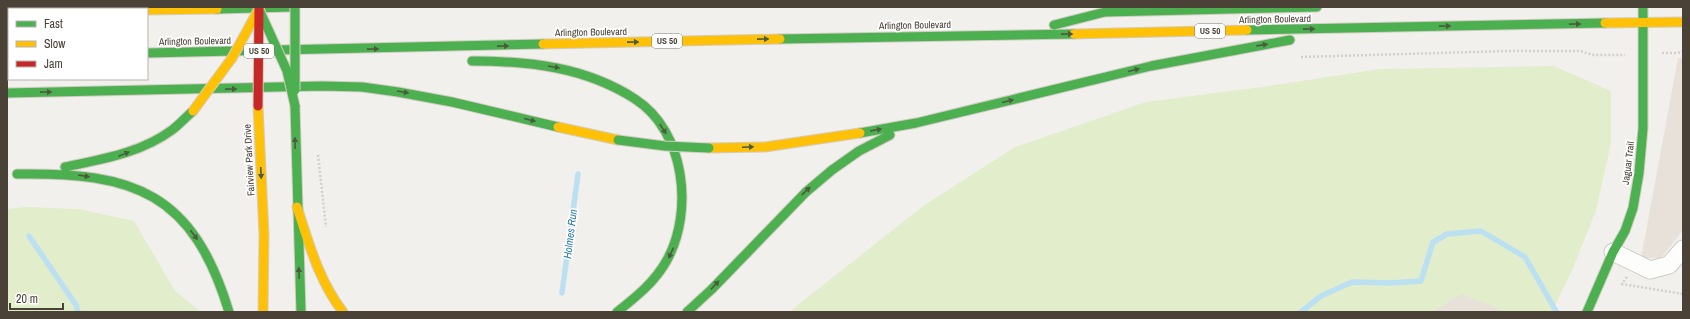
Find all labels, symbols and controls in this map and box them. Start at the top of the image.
legend [8,8,148,80]
street label: Arlington Boulevard [1238,12,1311,26]
text: Fast [44,16,63,32]
street label: Arlington Boulevard [878,18,951,32]
one-way arrow [1569,21,1582,27]
one-way arrow [1439,23,1451,30]
road number: US 50 [1195,24,1225,38]
street label: Arlington Boulevard [554,25,627,39]
one-way arrow [1303,26,1316,32]
one-way arrow [1061,31,1074,37]
street label: Arlington Boulevard [158,34,231,48]
road number: US 50 [652,34,682,48]
text: Slow [44,36,66,52]
one-way arrow [757,36,770,42]
one-way arrow [627,39,640,45]
one-way arrow [497,42,509,49]
one-way arrow [1256,42,1268,48]
road number: US 50 [244,44,274,58]
one-way arrow [367,45,379,52]
text: Jam [44,56,63,72]
one-way arrow [547,64,560,70]
one-way arrow [1129,67,1141,73]
one-way arrow [225,85,237,92]
one-way arrow [40,89,52,96]
one-way arrow [397,90,409,96]
one-way arrow [1002,97,1014,103]
one-way arrow [523,118,536,124]
street label: Fairview Park Drive [241,123,257,196]
one-way arrow [660,123,667,135]
one-way arrow [870,127,883,133]
one-way arrow [292,137,299,149]
street label: Jaguar Trail [1619,141,1637,185]
one-way arrow [742,144,755,150]
one-way arrow [118,150,130,156]
one-way arrow [258,167,264,180]
one-way arrow [78,173,90,179]
one-way arrow [801,187,811,196]
water label: Holmes Run [560,209,580,259]
one-way arrow [190,230,198,241]
one-way arrow [668,248,674,259]
one-way arrow [296,266,302,279]
one-way arrow [710,280,720,290]
scale bar [10,285,63,311]
text: 20 m [16,291,38,307]

